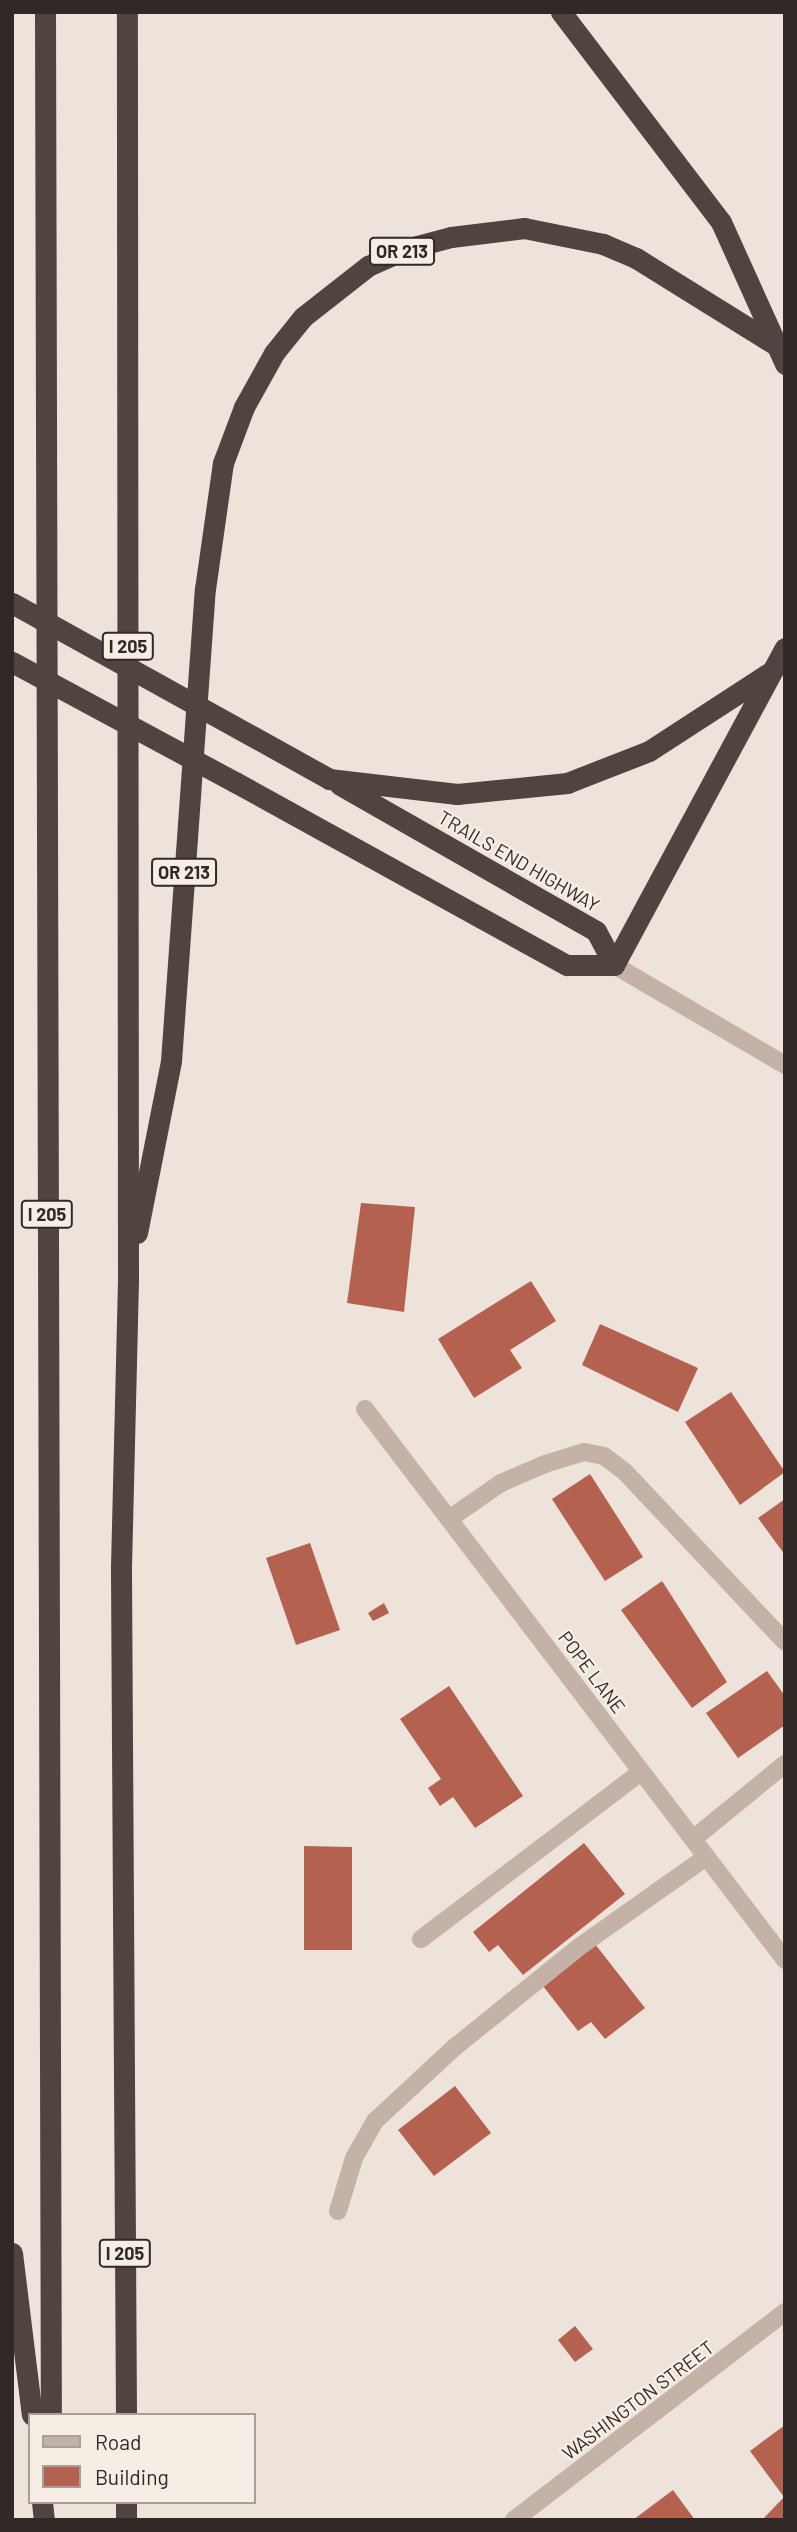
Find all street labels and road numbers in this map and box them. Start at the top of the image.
road number: OR 213 [369,236,435,265]
road number: I 205 [102,632,154,660]
street label: TRAILS END HIGHWAY [434,806,604,916]
road number: OR 213 [151,858,217,886]
road number: I 205 [21,1199,73,1228]
street label: POPE LANE [554,1626,630,1718]
road number: I 205 [99,2238,151,2267]
street label: WASHINGTON STREET [558,2336,718,2464]

